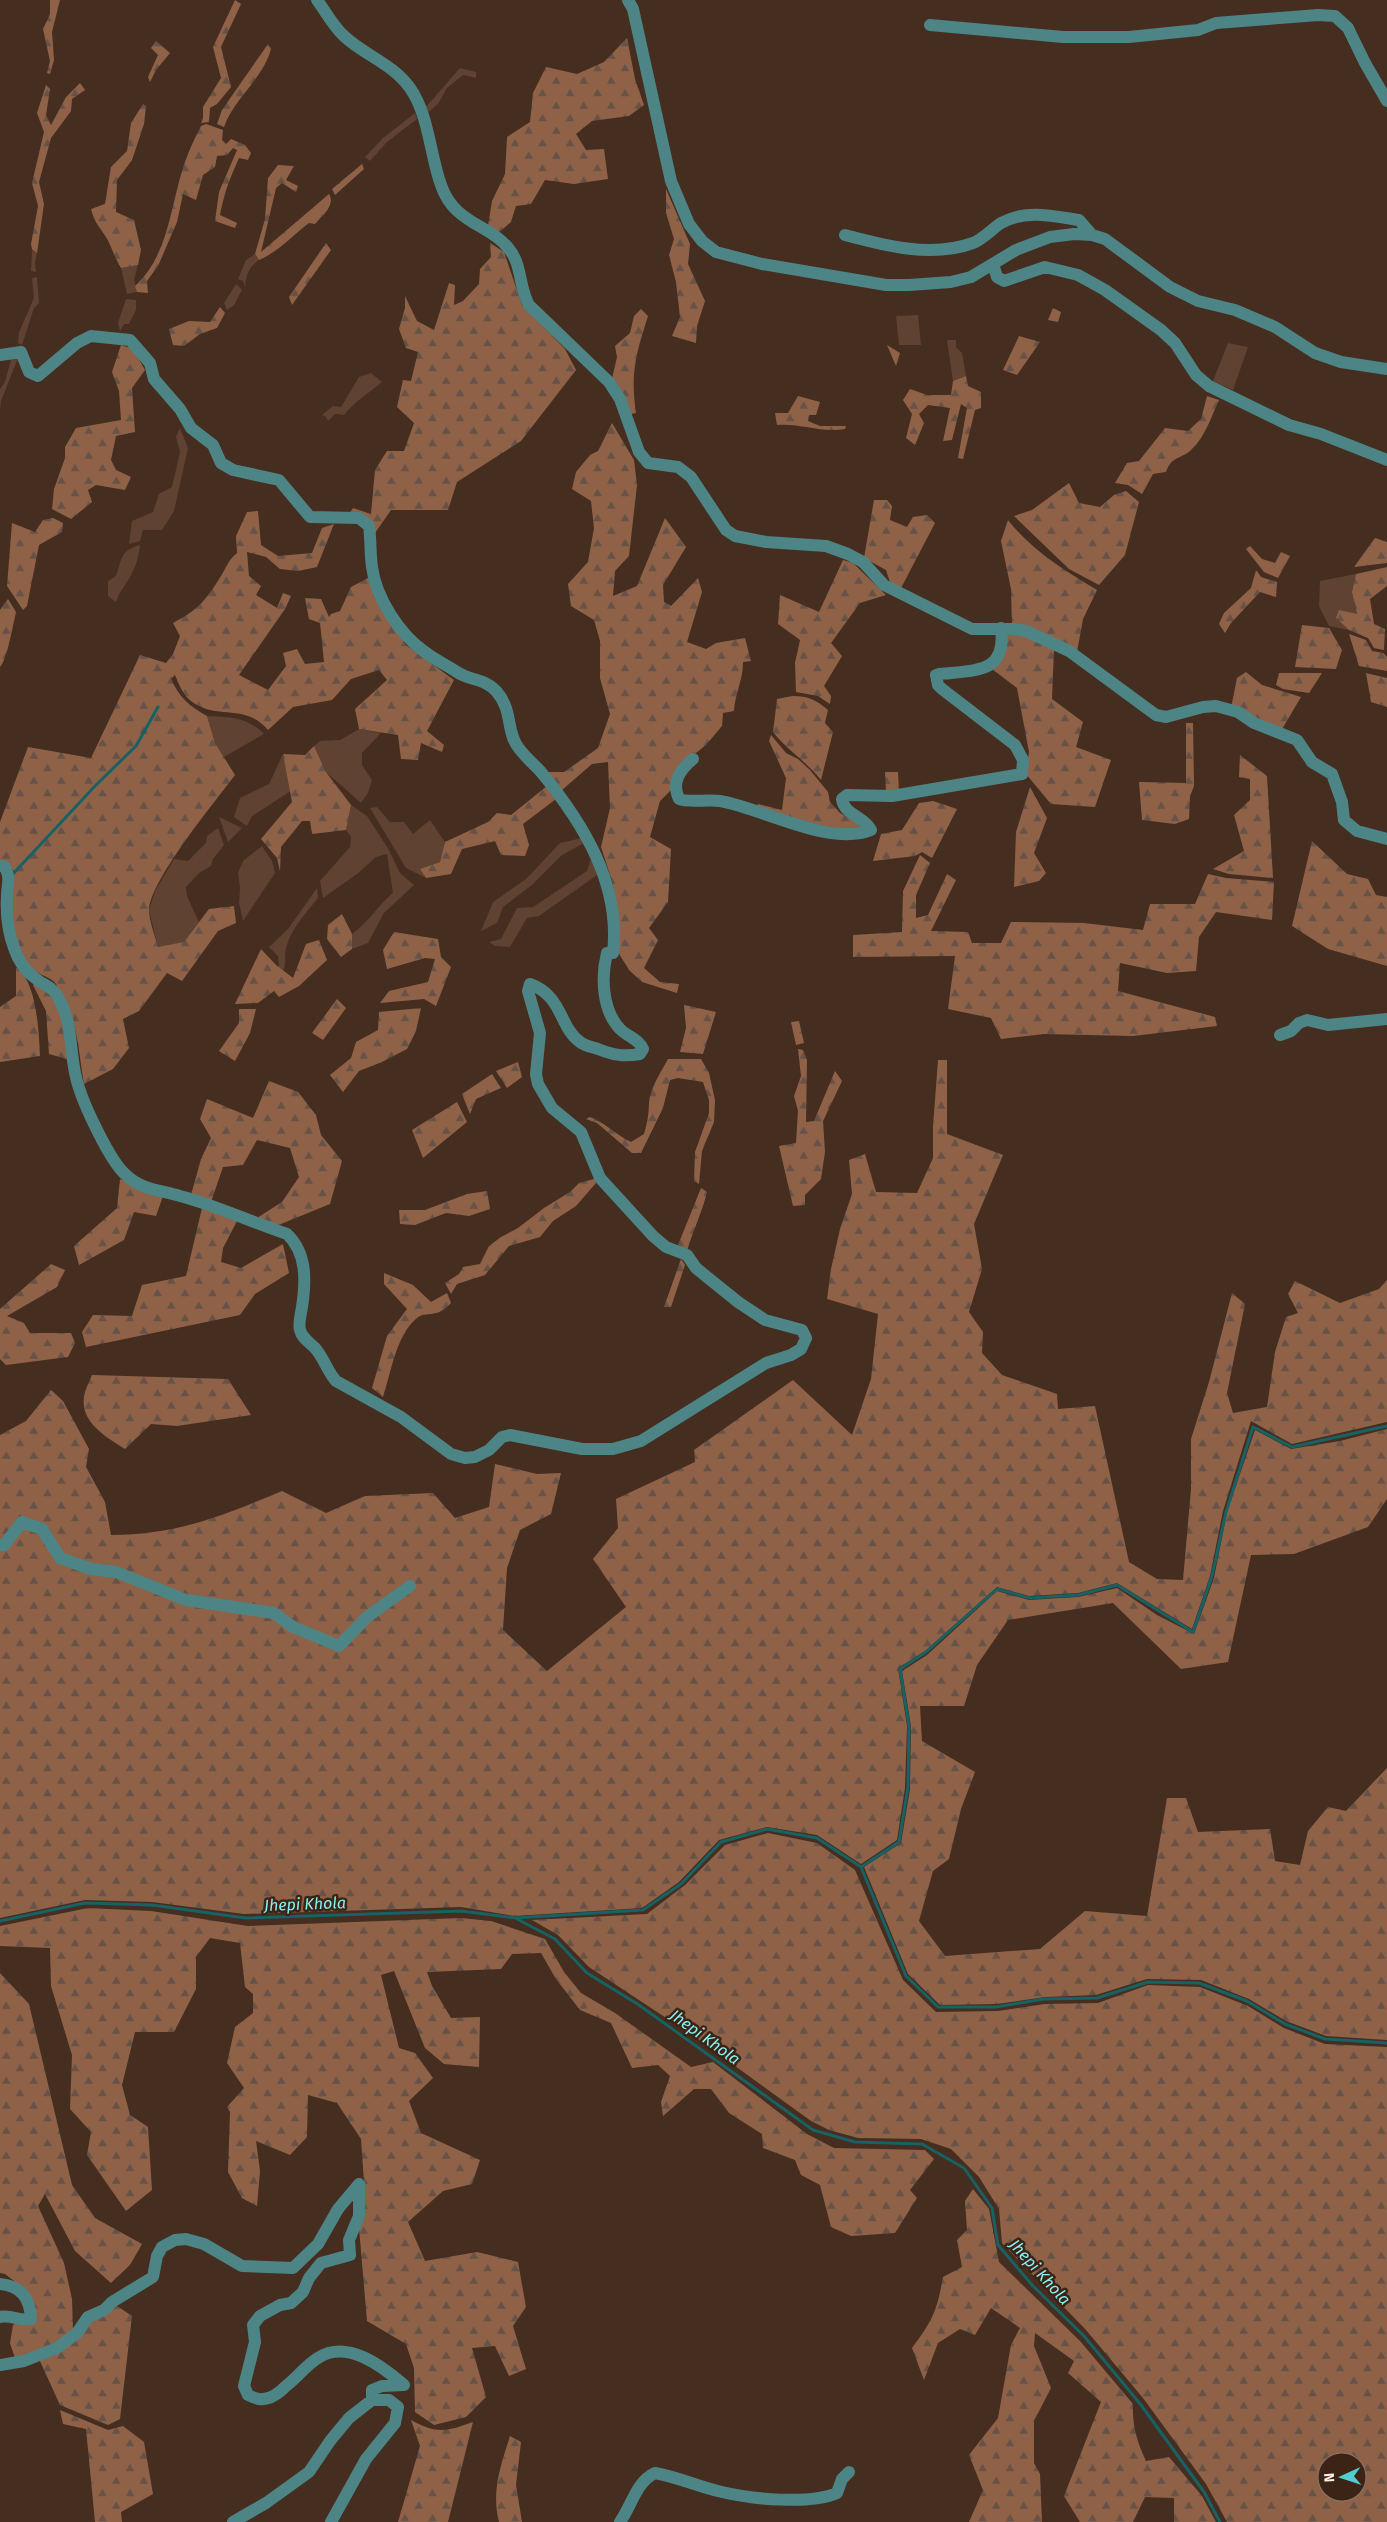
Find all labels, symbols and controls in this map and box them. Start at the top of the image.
water label: Jhepi Khola [263,1893,346,1915]
water label: Jhepi Khola [666,2005,744,2069]
water label: Jhepi Khola [1005,2235,1074,2309]
north arrow [1317,2452,1367,2502]
text: N [1321,2473,1338,2483]

